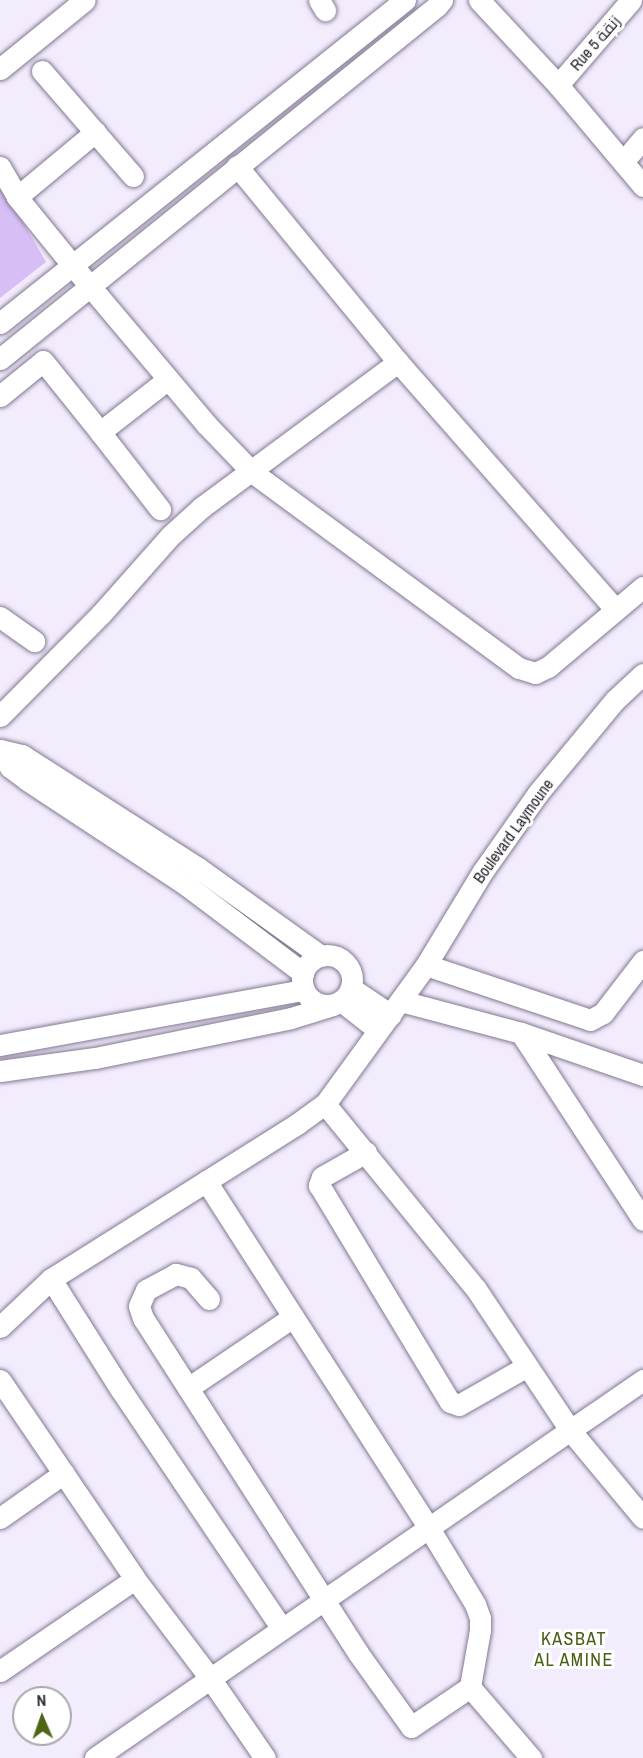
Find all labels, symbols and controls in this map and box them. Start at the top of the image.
street label: Rue 5 زنقة [566,12,624,74]
street label: Boulevard Laymoune [469,775,557,887]
district label: KASBAT AL AMINE [534,1629,614,1672]
north arrow [12,1686,72,1746]
text: N [36,1689,47,1711]

